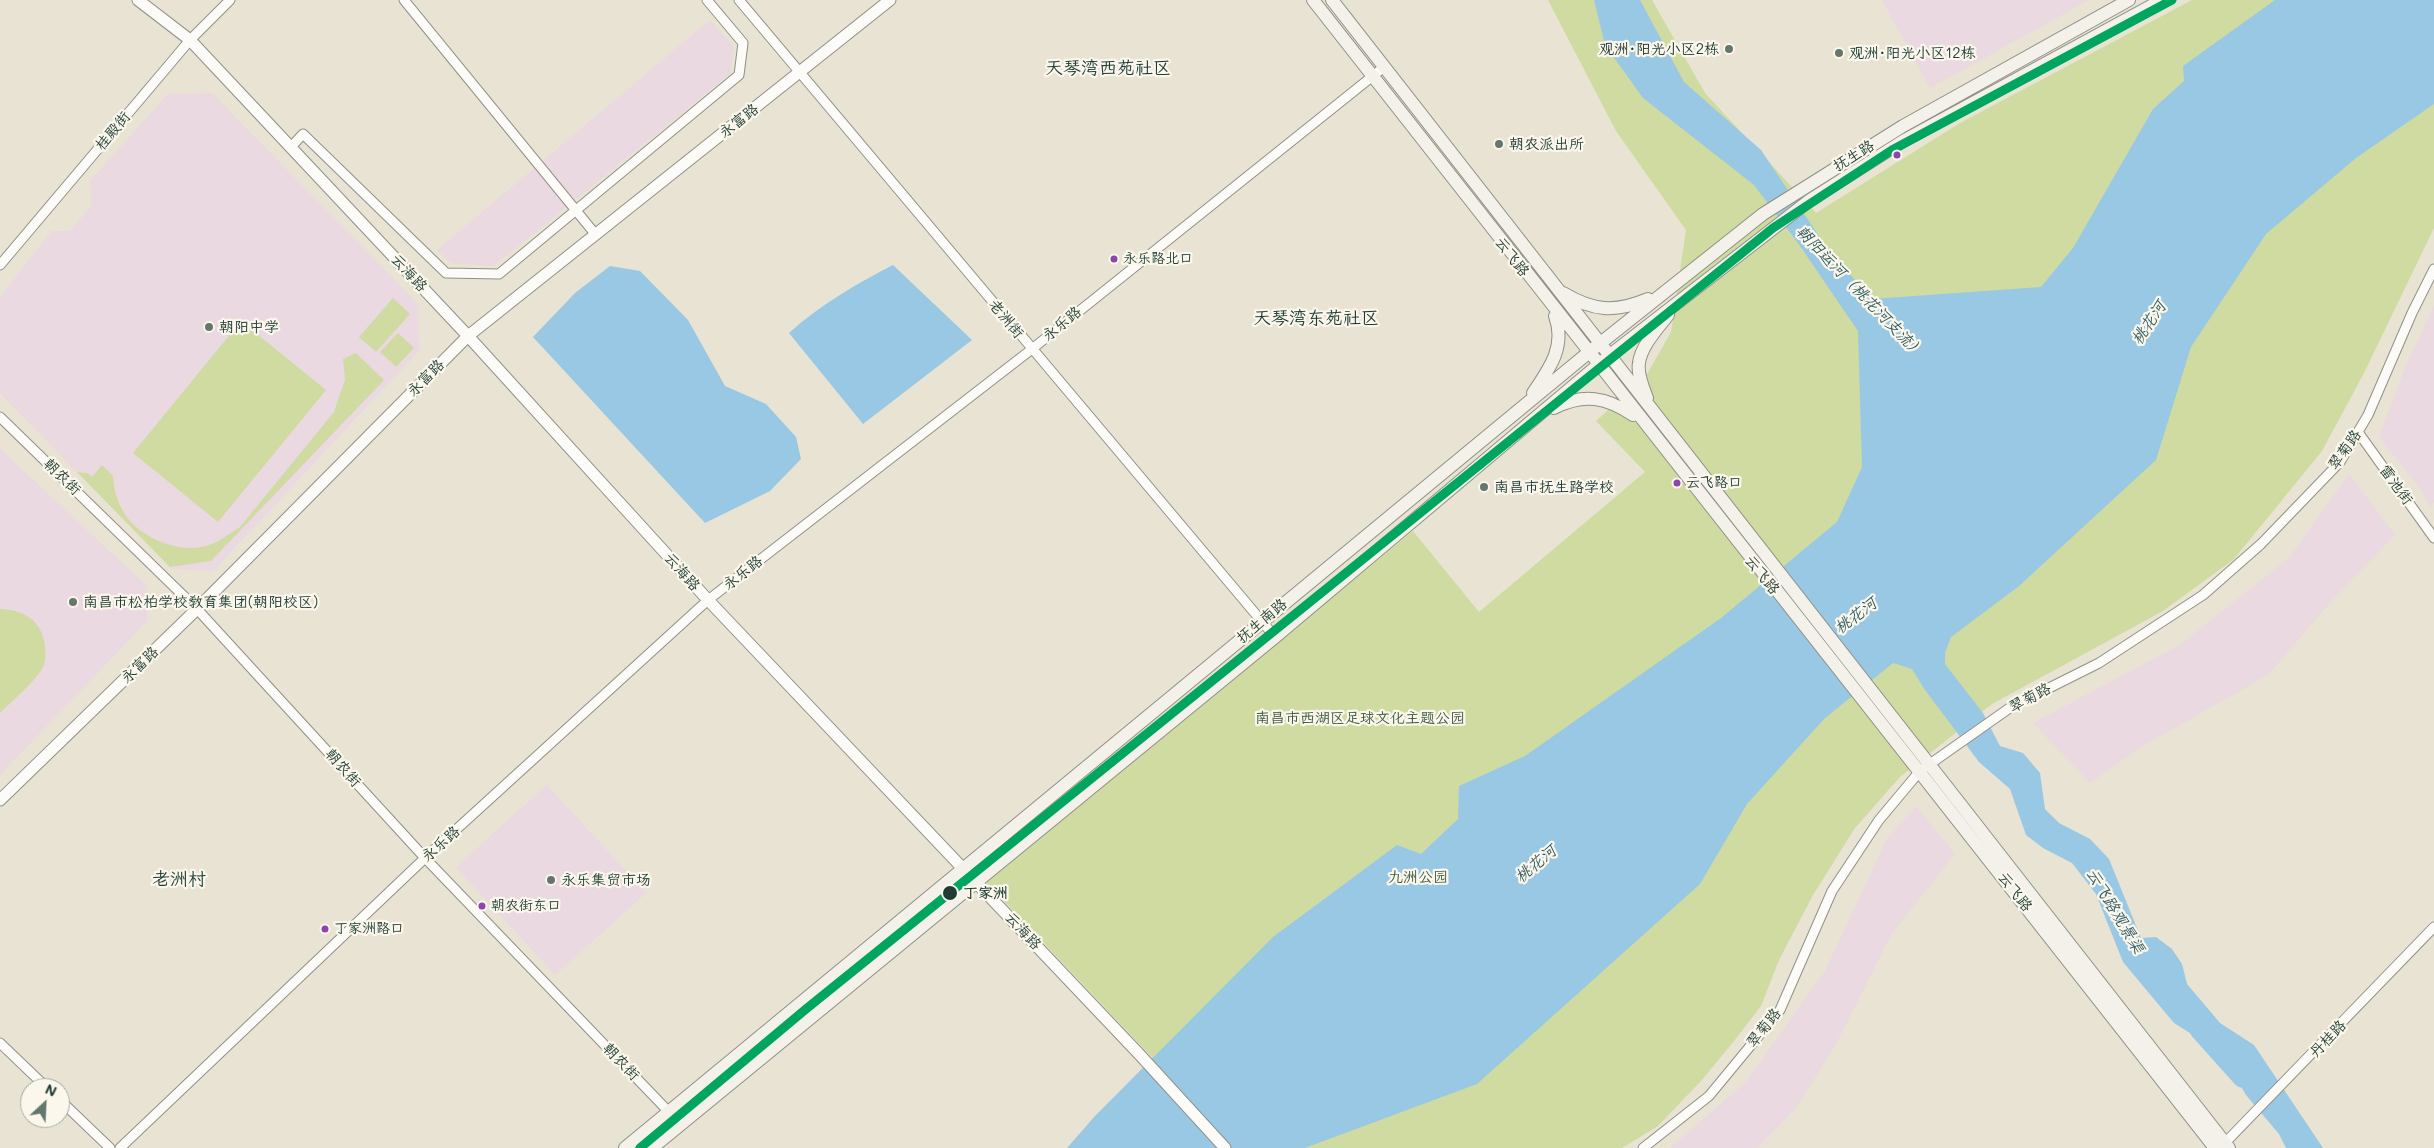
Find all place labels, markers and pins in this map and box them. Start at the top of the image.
place label: 观洲·阳光小区2栋 [1599,40,1719,58]
marker: 观洲·阳光小区2栋 [1723,43,1735,55]
place label: 观洲·阳光小区12栋 [1849,44,1976,62]
marker: 观洲·阳光小区12栋 [1833,47,1845,59]
place label: 朝农派出所 [1509,135,1584,153]
marker: 朝农派出所 [1493,138,1505,150]
unlabelled marker [1892,150,1902,160]
place label: 永乐路北口 [1123,251,1193,267]
marker: 永乐路北口 [1109,254,1119,264]
place label: 朝阳中学 [219,318,279,336]
marker: 朝阳中学 [203,321,215,333]
place label: 云飞路口 [1686,475,1742,491]
place label: 南昌市抚生路学校 [1494,478,1614,496]
marker: 云飞路口 [1672,478,1682,488]
marker: 南昌市抚生路学校 [1478,481,1490,493]
place label: 南昌市松柏学校教育集团(朝阳校区) [83,593,318,611]
marker: 南昌市松柏学校教育集团(朝阳校区) [67,596,79,608]
place label: 永乐集贸市场 [561,871,651,889]
marker: 永乐集贸市场 [545,874,557,886]
marker: 丁家洲 [941,884,959,902]
place label: 丁家洲 [963,884,1008,902]
place label: 朝农街东口 [491,898,561,914]
marker: 朝农街东口 [477,901,487,911]
place label: 丁家洲路口 [334,921,404,937]
marker: 丁家洲路口 [320,924,330,934]

